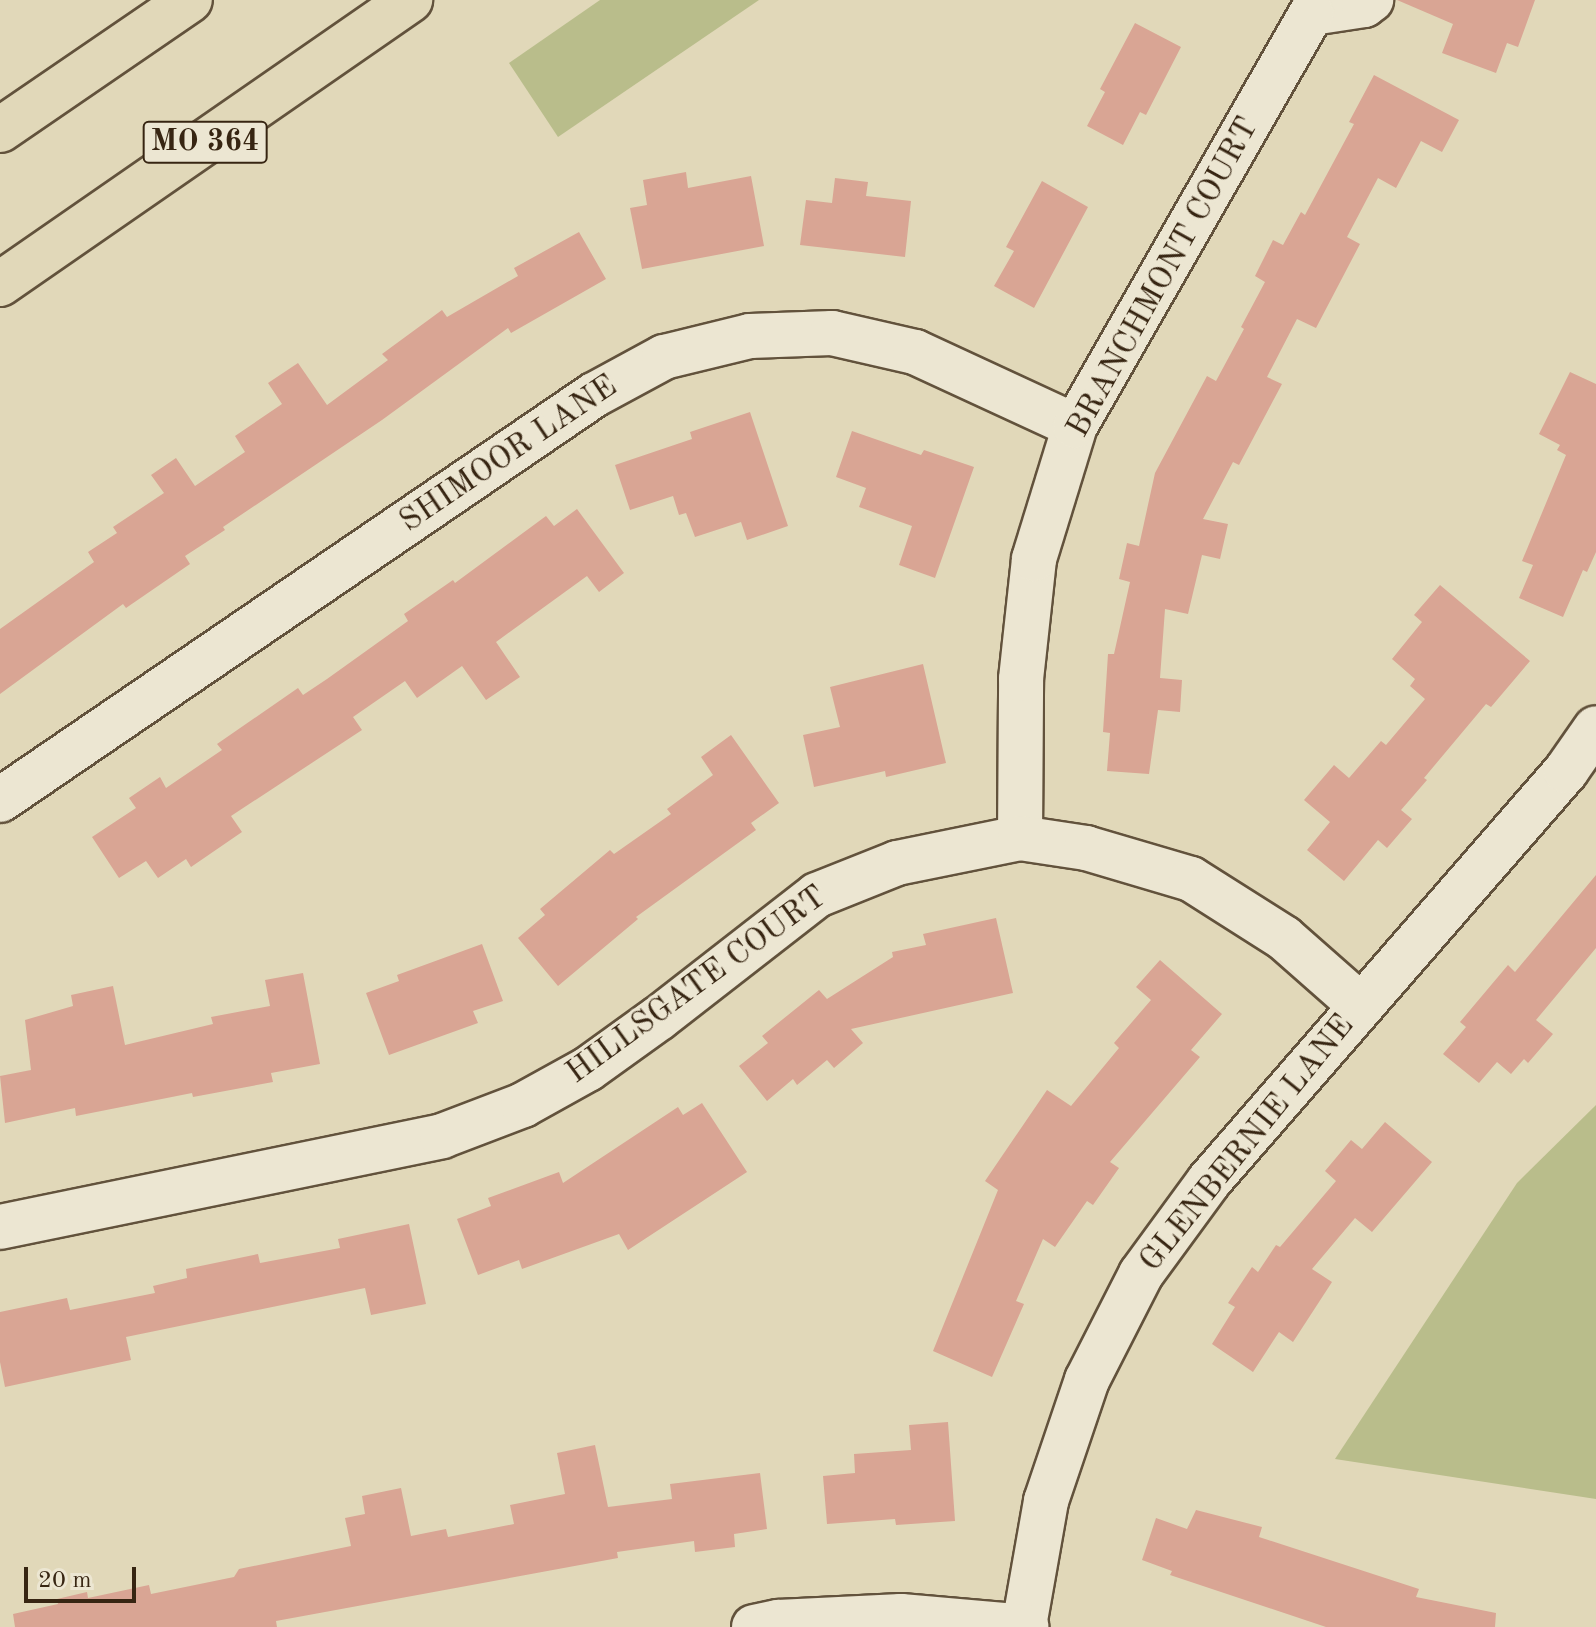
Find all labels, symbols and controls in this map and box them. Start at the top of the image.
street label: BRANCHMONT COURT [1060,111,1268,445]
road number: MO 364 [141,116,269,168]
street label: SHIMOOR LANE [393,368,625,542]
street label: HILLSGATE COURT [560,879,834,1093]
street label: GLENBERNIE LANE [1133,1008,1363,1280]
scale bar [28,1551,140,1601]
text: 20 m [38,1569,92,1593]

